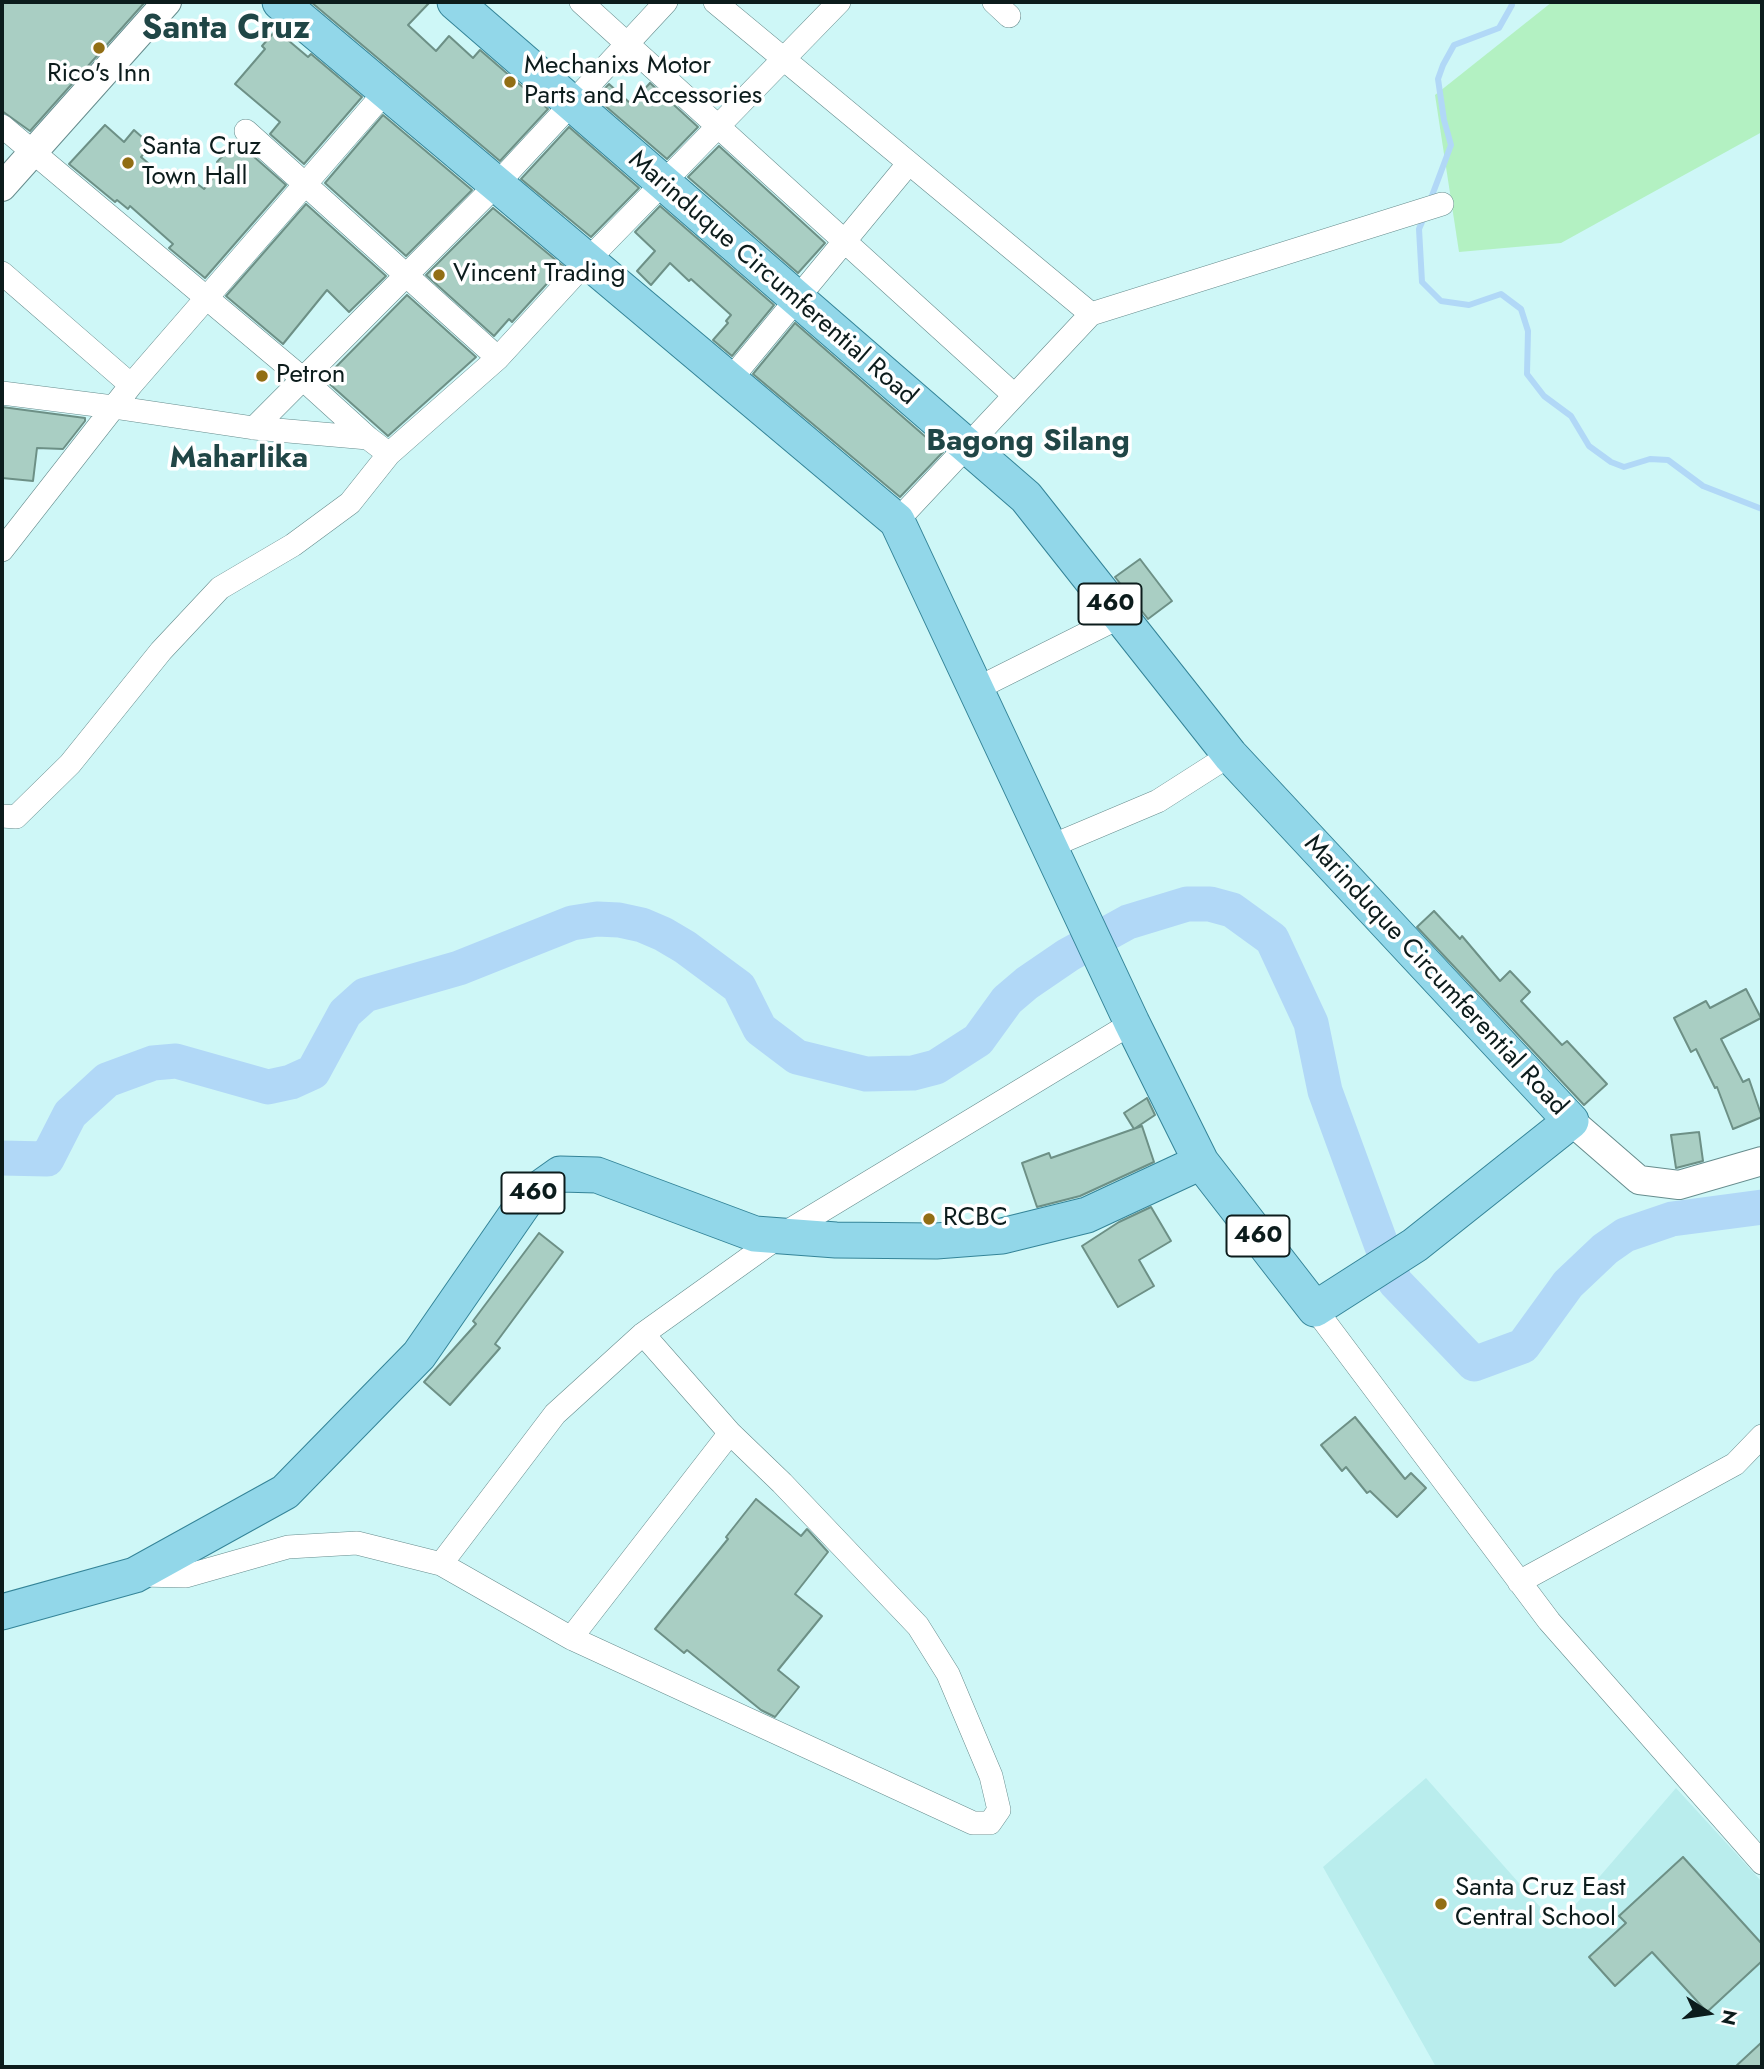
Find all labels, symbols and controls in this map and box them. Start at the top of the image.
district label: Santa Cruz [142,10,310,50]
marker: Rico's Inn [91,40,107,56]
place label: Mechanixs Motor Parts and Accessories [524,51,762,112]
place label: Rico's Inn [47,59,151,91]
marker: Mechanixs Motor Parts and Accessories [502,74,518,90]
place label: Santa Cruz Town Hall [142,132,261,194]
street label: Marinduque Circumferential Road [621,145,923,413]
marker: Santa Cruz Town Hall [120,155,136,171]
place label: Vincent Trading [453,259,626,291]
marker: Vincent Trading [431,267,447,283]
place label: Petron [276,360,345,392]
marker: Petron [254,368,270,384]
district label: Bagong Silang [926,425,1130,461]
district label: Maharlika [170,442,308,478]
road number: 460 [1078,584,1142,624]
street label: Marinduque Circumferential Road [1297,829,1573,1123]
road number: 460 [502,1172,564,1213]
place label: RCBC [943,1203,1008,1235]
marker: RCBC [921,1211,937,1227]
road number: 460 [1226,1216,1290,1256]
place label: Santa Cruz East Central School [1455,1873,1626,1934]
marker: Santa Cruz East Central School [1433,1896,1449,1912]
north arrow [1673,1978,1743,2048]
text: N [1714,2007,1744,2028]

